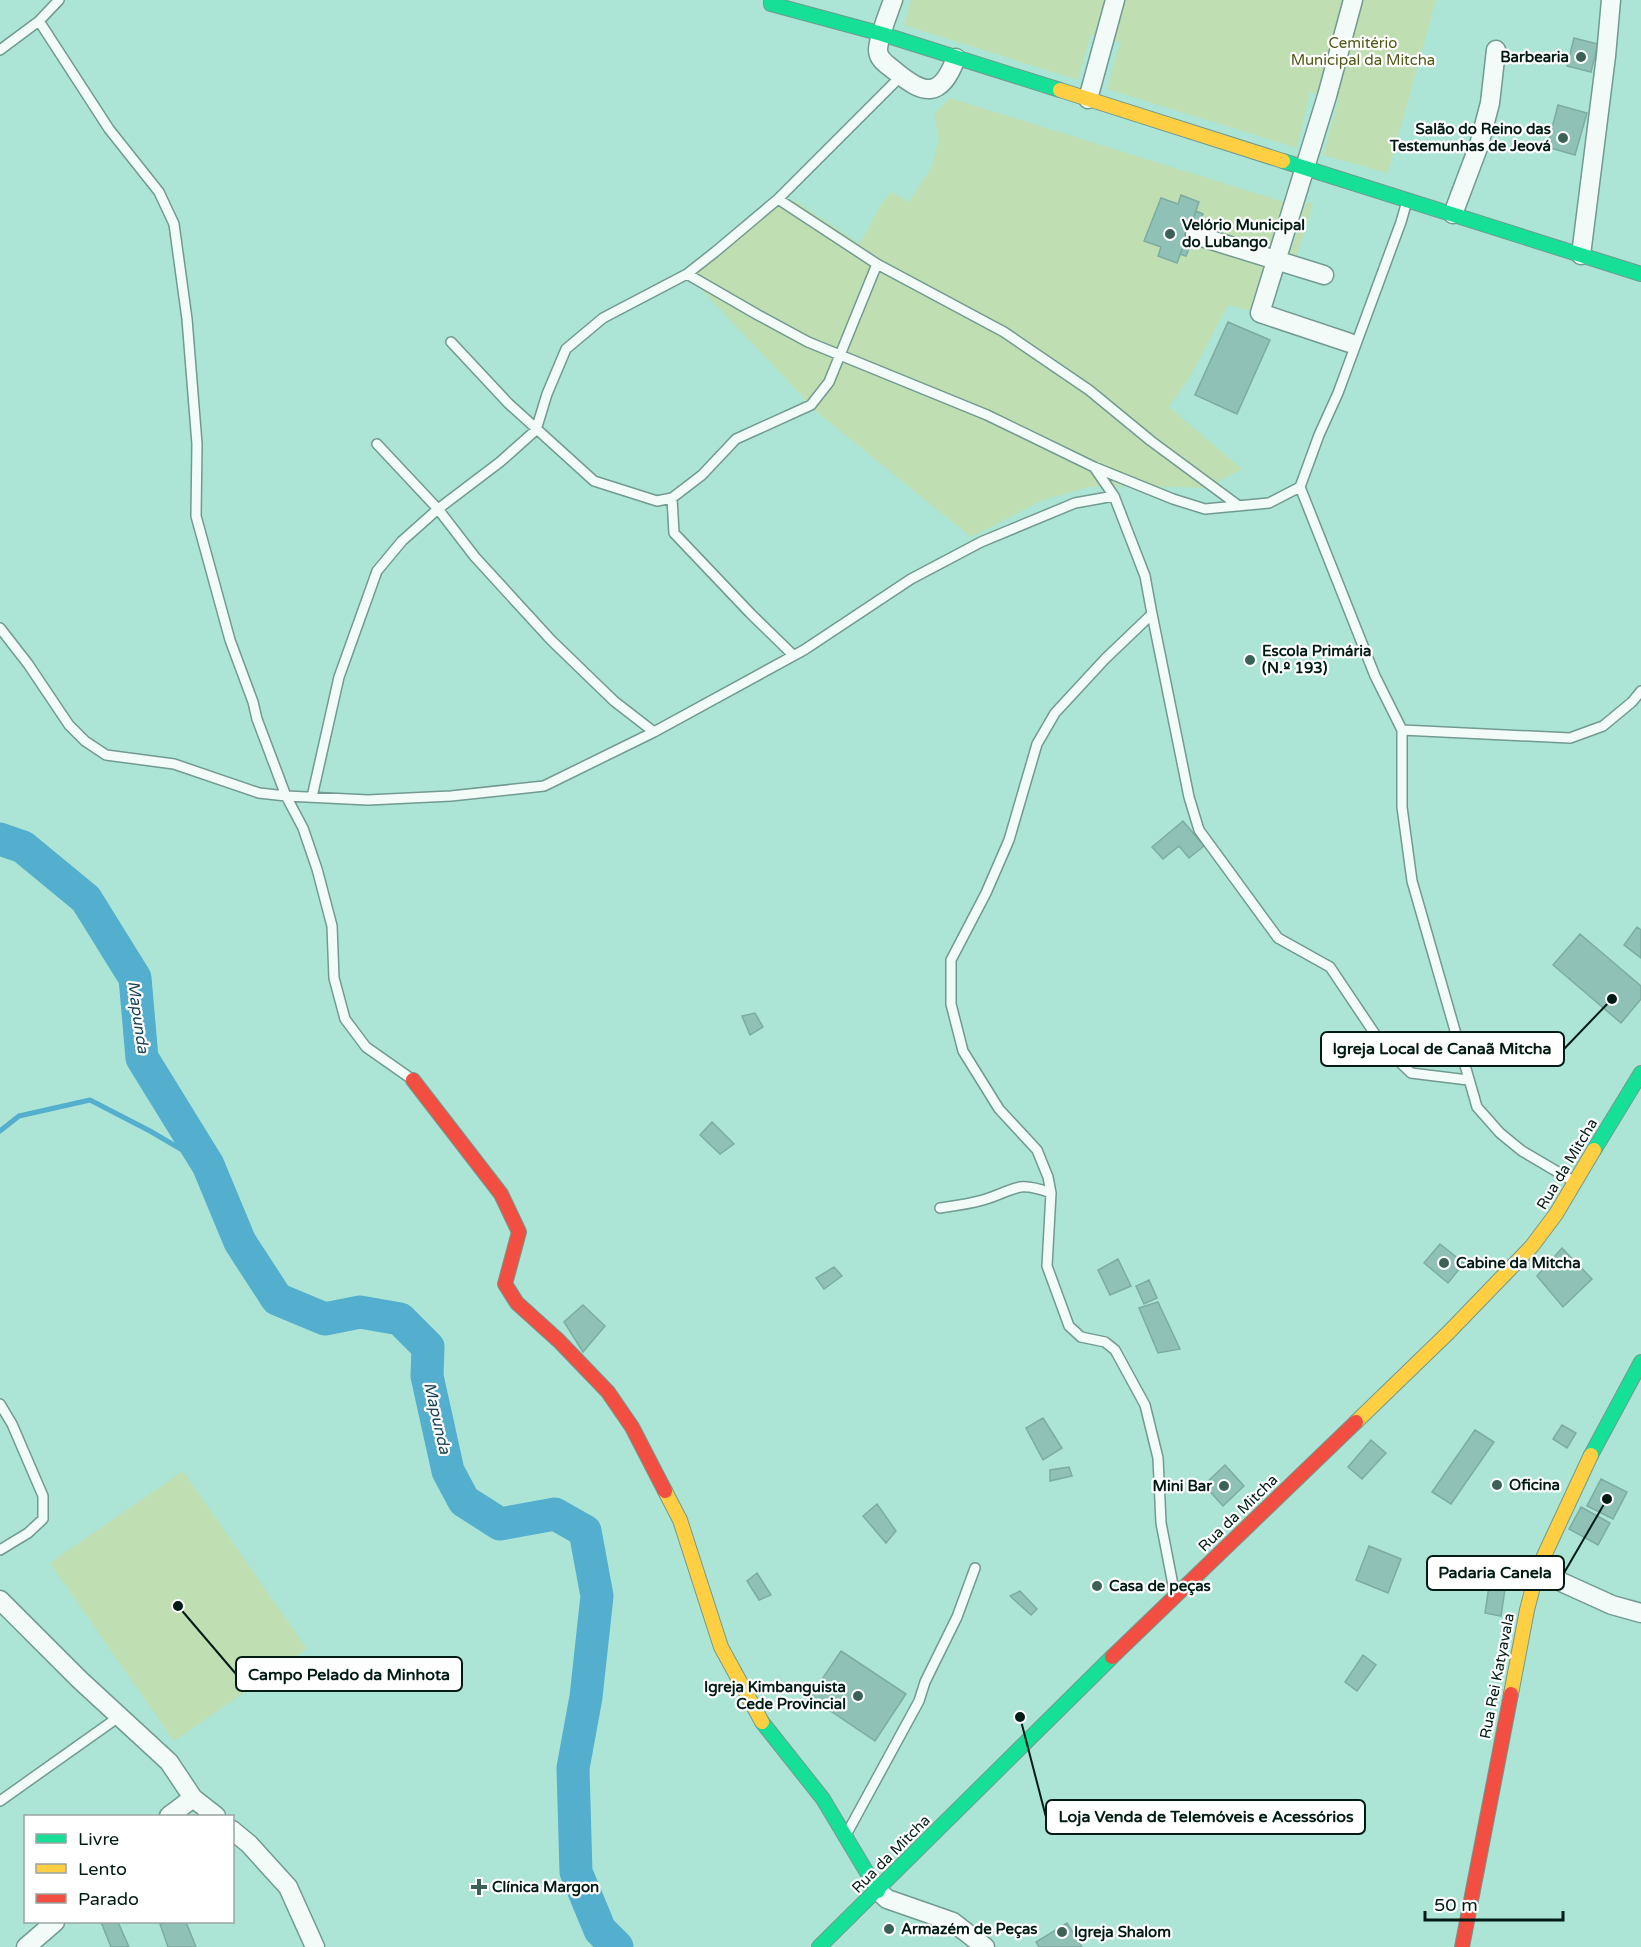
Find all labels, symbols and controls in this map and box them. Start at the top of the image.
park label: Cemitério Municipal da Mitcha [1291,34,1435,69]
place label: Barbearia [1500,48,1569,66]
marker: Barbearia [1574,50,1588,64]
place label: Salão do Reino das Testemunhas de Jeová [1389,120,1551,155]
marker: Salão do Reino das Testemunhas de Jeová [1556,131,1570,145]
place label: Velório Municipal do Lubango [1182,216,1305,252]
marker: Velório Municipal do Lubango [1163,227,1177,241]
place label: Escola Primária (N.º 193) [1262,642,1371,677]
marker: Escola Primária (N.º 193) [1243,653,1257,667]
water label: Mapunda [123,979,153,1056]
callout: Igreja Local de Canaã Mitcha [1321,1032,1564,1066]
text: Igreja Local de Canaã Mitcha [1332,1039,1552,1059]
street label: Rua da Mitcha [1533,1115,1601,1213]
place label: Cabine da Mitcha [1456,1254,1581,1272]
marker: Cabine da Mitcha [1437,1256,1451,1270]
water label: Mapunda [419,1380,455,1457]
street label: Rua da Mitcha [1195,1471,1281,1555]
place label: Oficina [1509,1476,1560,1494]
place label: Mini Bar [1153,1477,1212,1495]
marker: Oficina [1490,1478,1504,1492]
marker: Mini Bar [1217,1479,1231,1493]
callout: Padaria Canela [1427,1556,1564,1590]
text: Padaria Canela [1438,1563,1552,1583]
place label: Casa de peças [1109,1577,1211,1596]
marker: Casa de peças [1090,1579,1104,1593]
street label: Rua Rei Katyavala [1476,1612,1518,1740]
callout: Campo Pelado da Minhota [236,1657,462,1691]
text: Campo Pelado da Minhota [248,1665,450,1685]
place label: Igreja Kimbanguista Cede Provincial [704,1678,846,1713]
marker: Igreja Kimbanguista Cede Provincial [851,1689,865,1703]
callout: Loja Venda de Telemóveis e Acessórios [1046,1800,1365,1834]
text: Loja Venda de Telemóveis e Acessórios [1058,1807,1354,1827]
street label: Rua da Mitcha [848,1811,934,1897]
legend [24,1815,234,1923]
text: Livre [78,1828,119,1850]
text: Lento [78,1858,127,1880]
marker: Clínica Margon [470,1878,488,1896]
place label: Clínica Margon [492,1878,599,1897]
scale bar [1425,1884,1563,1922]
text: Parado [78,1888,139,1910]
text: 50 m [1434,1894,1478,1916]
place label: Armazém de Peças [901,1920,1038,1939]
marker: Armazém de Peças [882,1922,896,1936]
place label: Igreja Shalom [1074,1923,1171,1942]
marker: Igreja Shalom [1055,1925,1069,1939]

